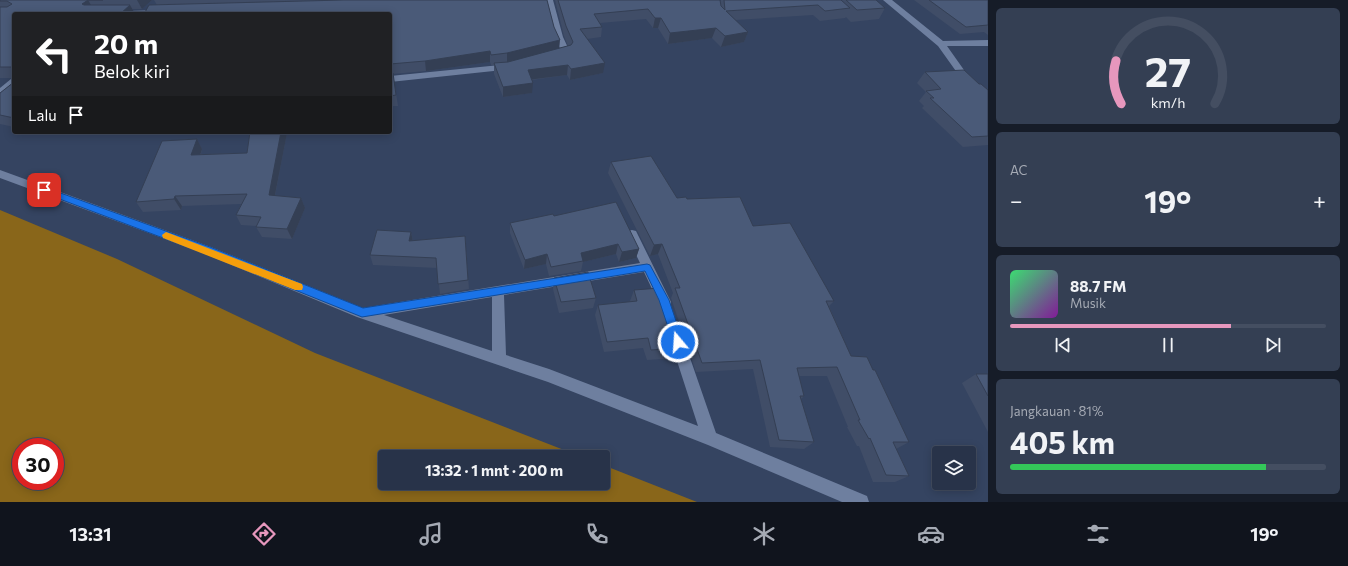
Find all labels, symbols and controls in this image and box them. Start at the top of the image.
text: 20 m [94,26,158,60]
icon: left [28,28,80,80]
text: 27 [1145,45,1191,96]
text: Belok kiri [94,60,170,82]
text: km/h [1151,92,1185,110]
icon: arrive [65,104,87,126]
text: Lalu [28,106,57,124]
text: AC [1010,162,1028,178]
pin [27,173,61,207]
icon: arrive [33,179,55,201]
text: 19° [1144,182,1191,219]
text: − [1010,187,1023,214]
text: + [1313,187,1326,214]
text: 88.7 FM [1070,277,1126,295]
text: Musik [1070,295,1106,311]
position arrow [657,321,699,363]
icon: previous [1052,334,1074,356]
icon: pause [1157,334,1179,356]
icon: next [1262,334,1284,356]
text: Jangkauan · 81% [1010,403,1103,419]
text: 405 km [1010,423,1115,460]
speed limit sign: 30 [12,438,64,490]
map controls [932,446,976,490]
button: layers [932,446,976,490]
text: 13:32 · 1 mnt · 200 m [425,461,563,479]
icon: directions [250,520,278,548]
icon: music [417,520,445,548]
icon: phone [583,520,611,548]
icon: climate [750,520,778,548]
icon: car [917,520,945,548]
icon: filters [1084,520,1112,548]
text: 13:31 [69,523,111,545]
text: 19° [1250,523,1279,545]

